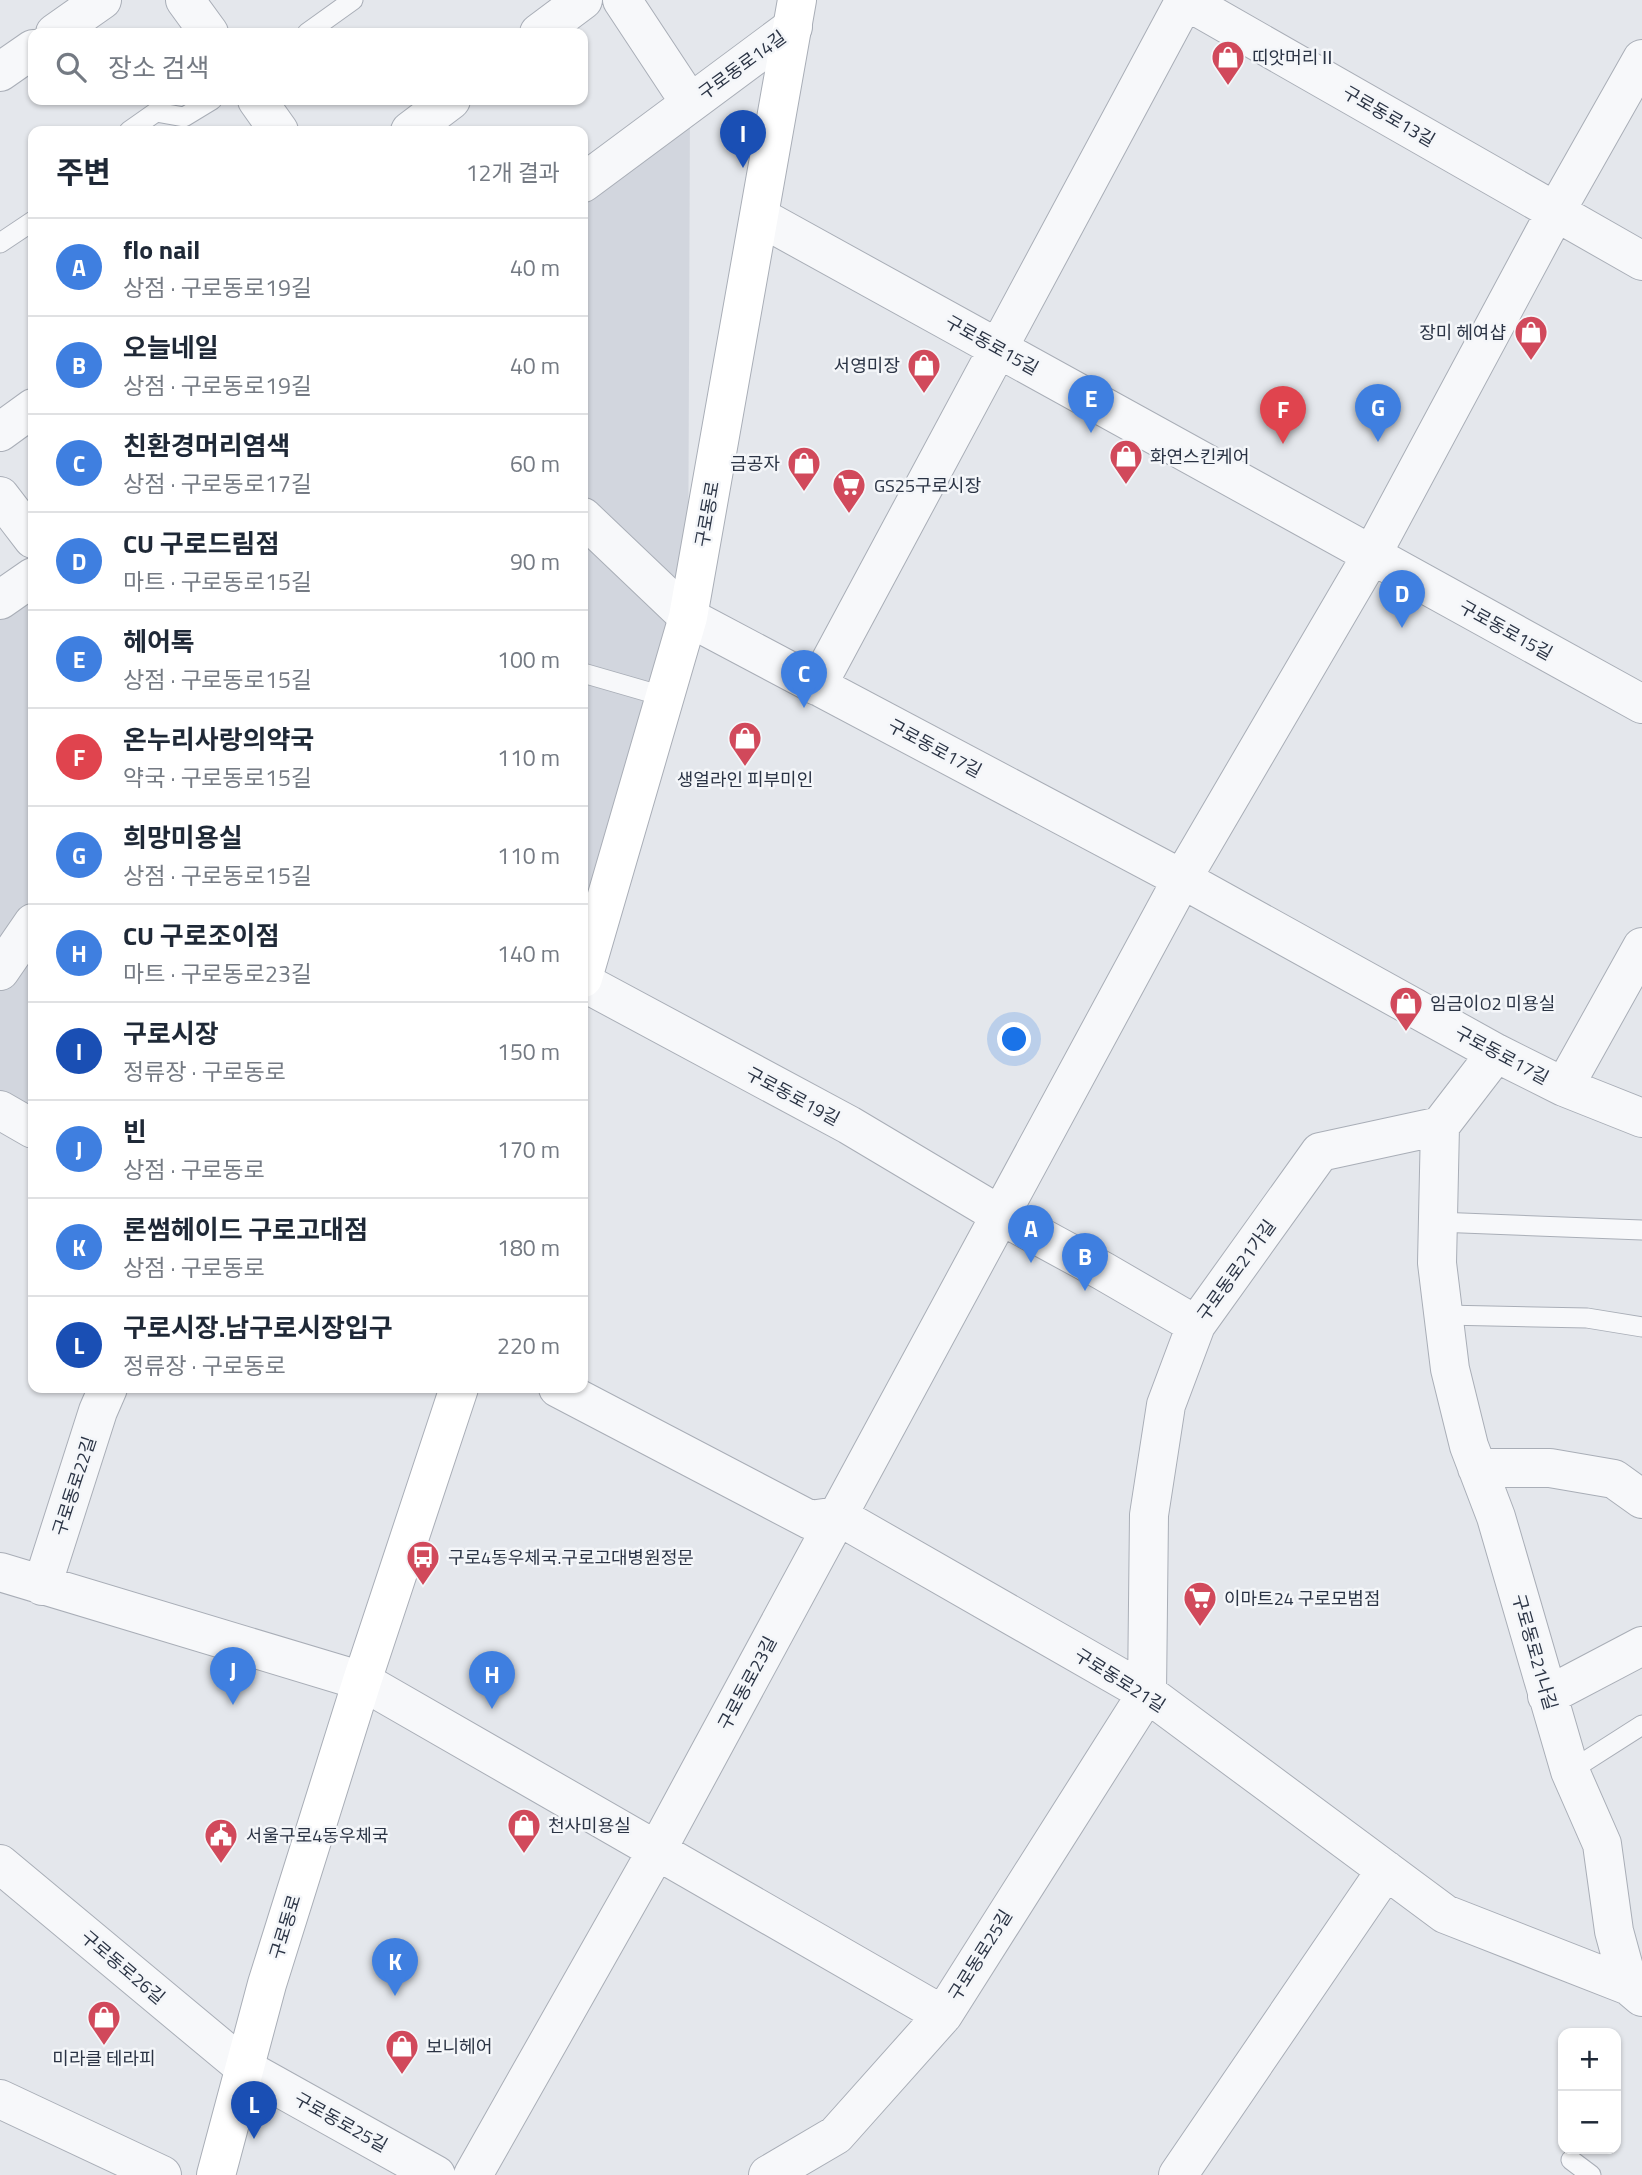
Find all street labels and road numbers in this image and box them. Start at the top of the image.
street label: 구로동로14길 [692,24,792,106]
street label: 구로동로13길 [1338,79,1440,153]
street label: 구로동로15길 [940,308,1044,382]
street label: 구로동로 [688,479,726,549]
street label: 구로동로15길 [1454,593,1558,667]
street label: 구로동로17길 [883,712,987,784]
street label: 구로동로17길 [1450,1019,1554,1091]
street label: 구로동로19길 [741,1060,845,1132]
street label: 구로동로21가길 [1190,1214,1282,1326]
street label: 구로동로22길 [45,1433,103,1539]
street label: 구로동로21나길 [1506,1591,1564,1713]
street label: 구로동로23길 [711,1631,783,1735]
street label: 구로동로21길 [1069,1641,1171,1719]
street label: 구로동로 [262,1891,308,1963]
street label: 구로동로25길 [941,1904,1019,2006]
street label: 구로동로26길 [75,1924,171,2010]
street label: 구로동로25길 [289,2085,393,2159]

